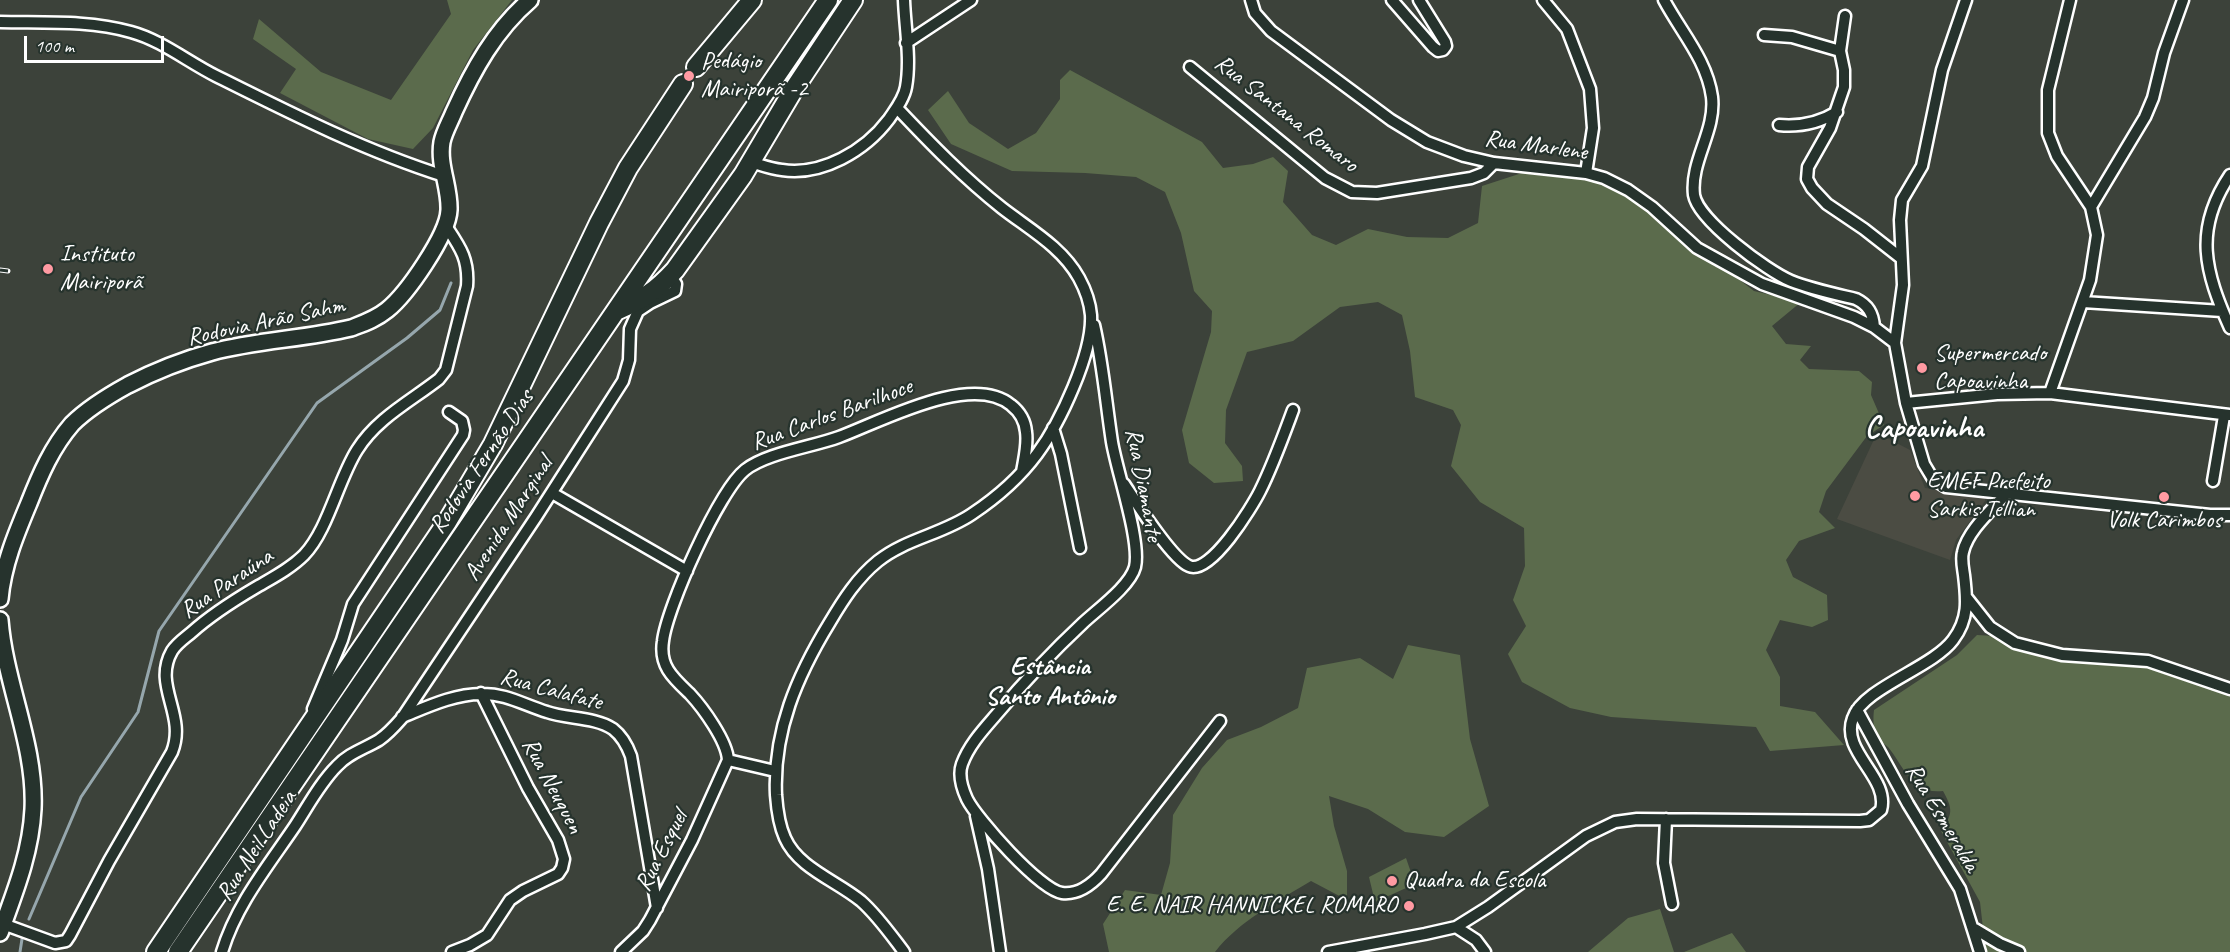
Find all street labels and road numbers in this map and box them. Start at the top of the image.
street label: Rua Santana Romaro [1208,49,1364,179]
street label: Rua Marlene [1483,125,1589,167]
street label: Rodovia Arão Sahm [184,291,348,353]
street label: Rua Carlos Barilhoce [748,373,916,457]
street label: Rodovia Fernão Dias [423,385,541,539]
street label: Rua Diamante [1118,426,1168,544]
street label: Avenida Marginal [458,452,560,586]
street label: Rua Paraúna [175,543,279,625]
street label: Rua Calafate [497,663,605,717]
street label: Rua Neuquen [515,733,589,839]
street label: Rua Esmeralda [1898,759,1986,877]
street label: Rua Neil Ladeia [211,785,303,907]
street label: Rua Esquel [629,806,695,896]

